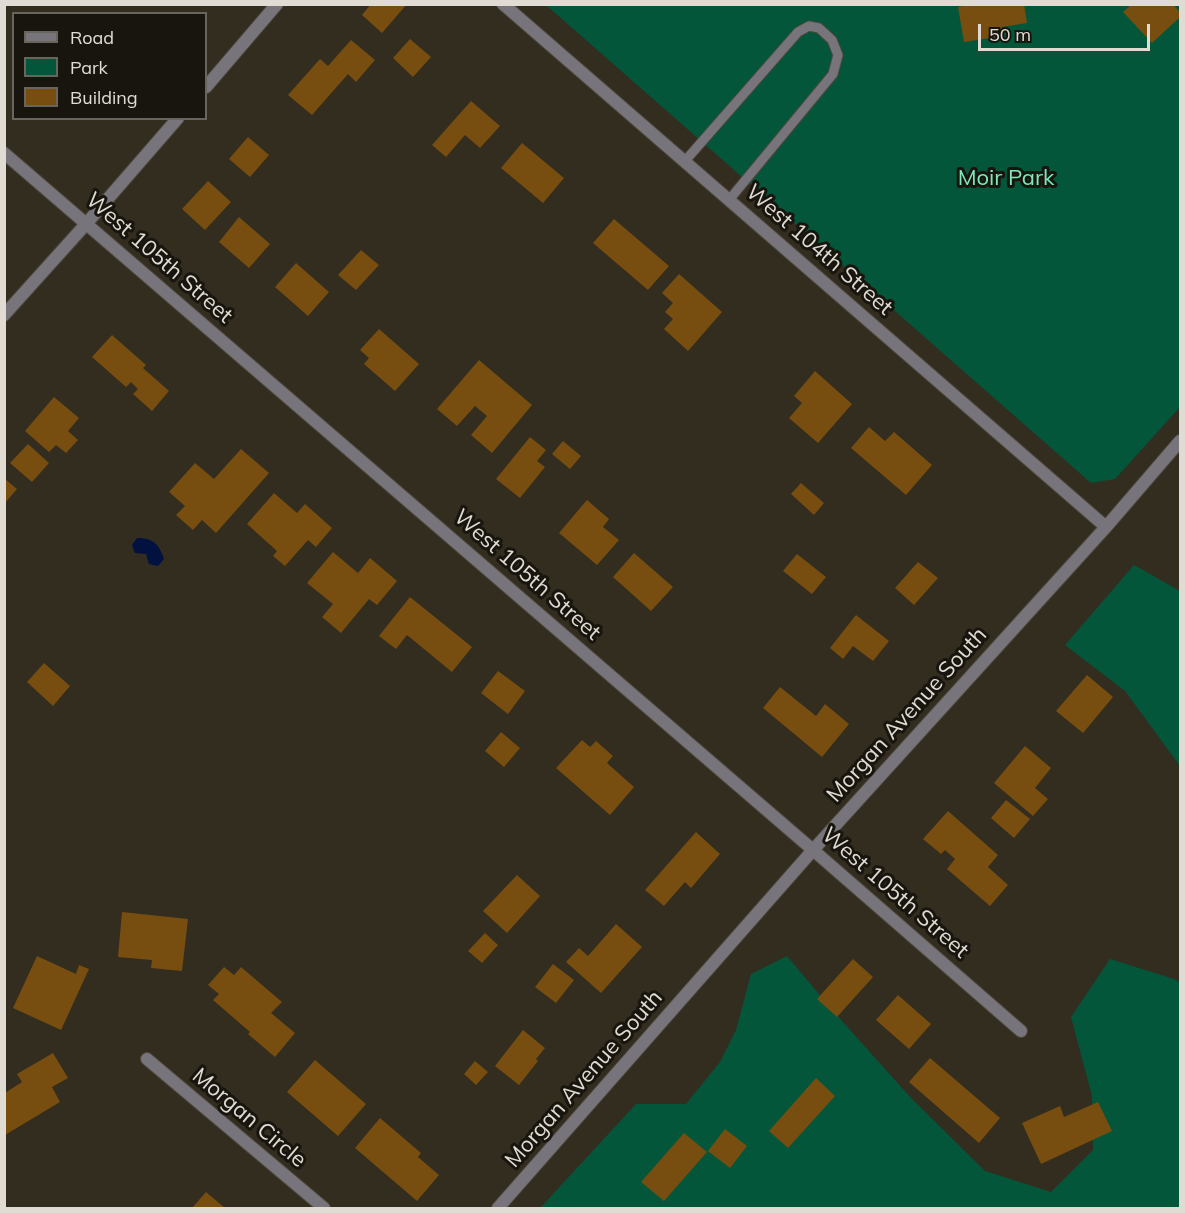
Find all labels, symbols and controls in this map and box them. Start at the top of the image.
legend [12,12,207,120]
scale bar [981,12,1154,50]
text: 50 m [989,23,1031,46]
text: Road [70,26,114,49]
text: Park [70,56,108,79]
text: Building [70,86,138,109]
park label: Moir Park [958,165,1054,191]
street label: West 104th Street [740,179,898,321]
street label: West 105th Street [80,187,238,329]
street label: West 105th Street [448,504,606,646]
street label: Morgan Avenue South [821,622,993,808]
street label: West 105th Street [816,822,974,964]
street label: Morgan Avenue South [500,985,668,1173]
street label: Morgan Circle [187,1063,311,1173]

